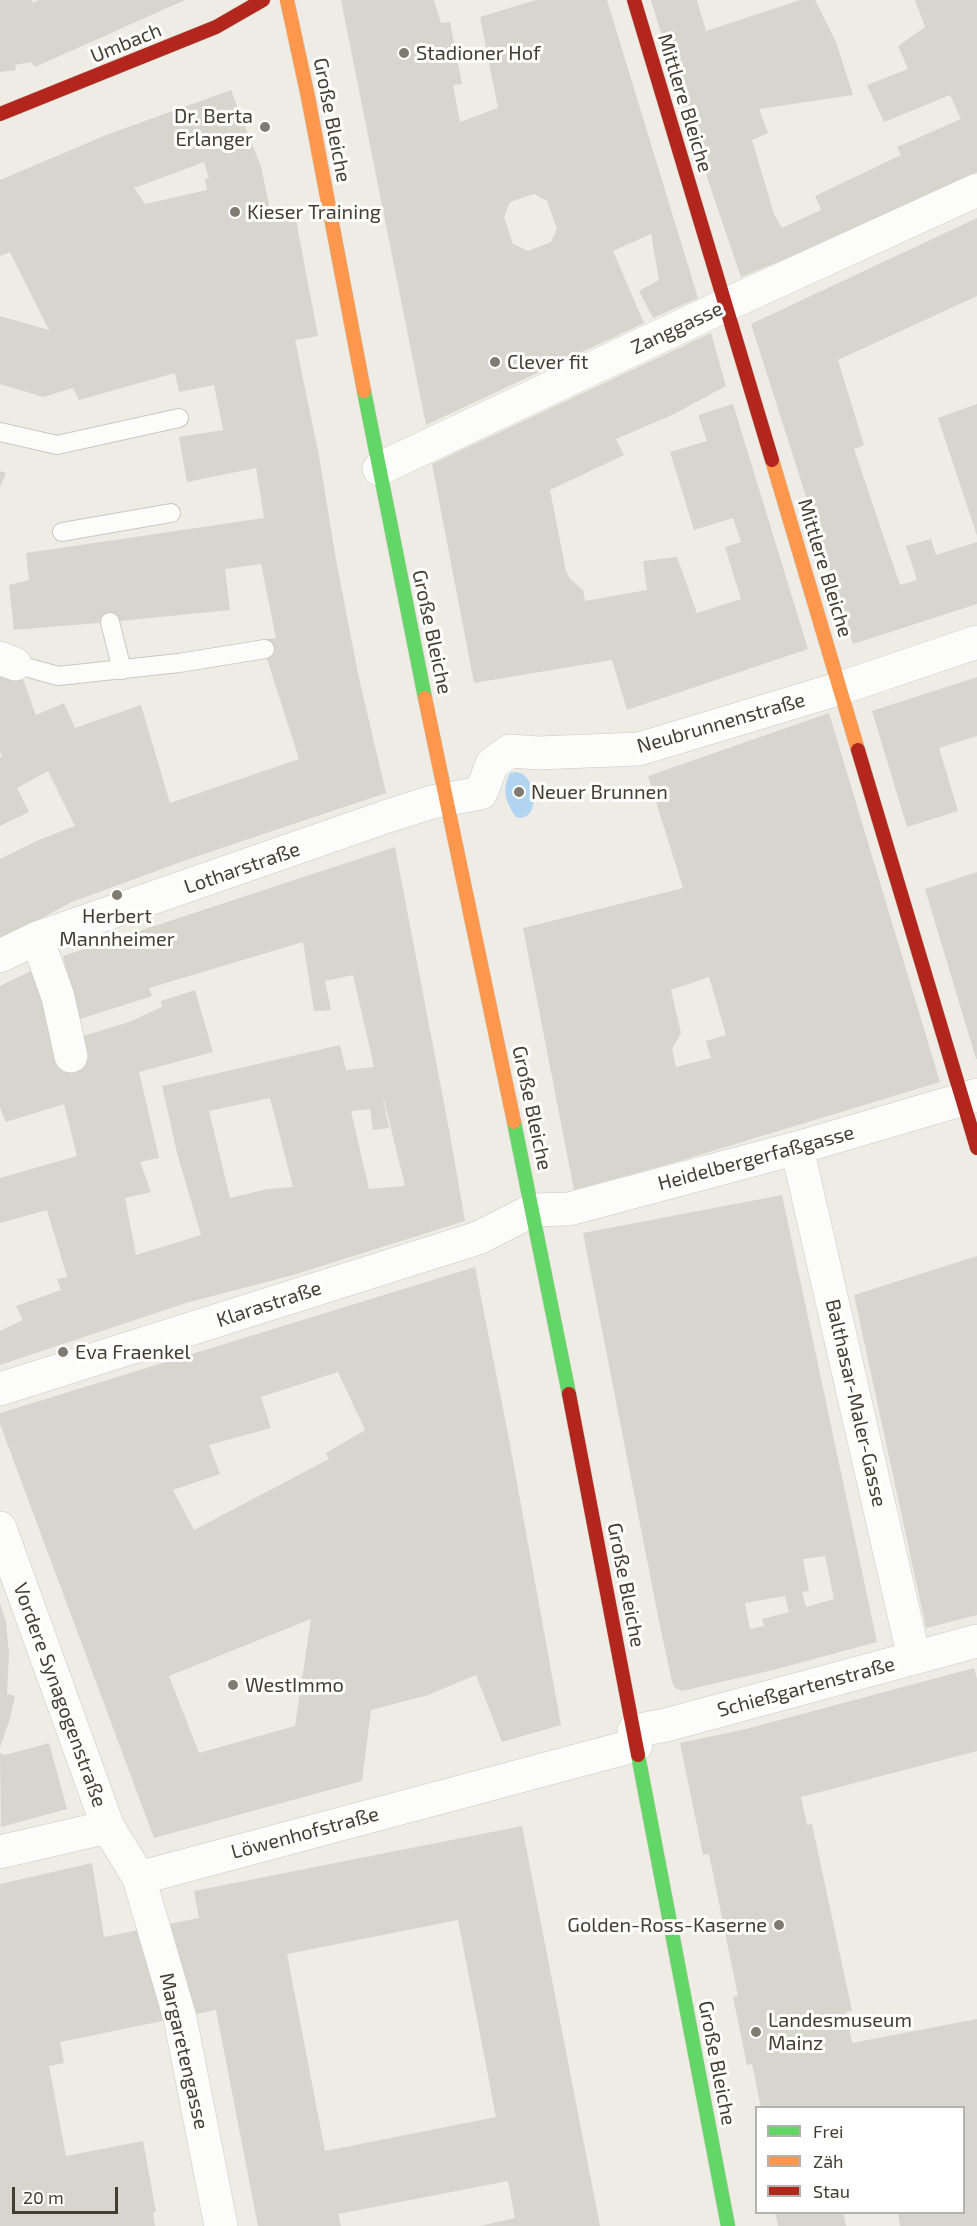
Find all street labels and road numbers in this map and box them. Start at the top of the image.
street label: Umbach [87,18,165,68]
street label: Mittlere Bleiche [653,31,717,175]
street label: Große Bleiche [308,56,356,184]
street label: Zanggasse [627,296,727,360]
street label: Mittlere Bleiche [793,496,857,640]
street label: Große Bleiche [407,568,457,696]
street label: Neubrunnenstraße [634,688,808,758]
street label: Lotharstraße [181,837,303,899]
street label: Große Bleiche [507,1044,557,1172]
street label: Heidelbergerfaßgasse [655,1120,857,1196]
street label: Klarastraße [214,1276,324,1332]
street label: Balthasar-Maler-Gasse [820,1297,892,1509]
street label: Große Bleiche [602,1521,650,1649]
street label: Vordere Synagogenstraße [8,1580,112,1810]
street label: Schießgartenstraße [715,1652,897,1722]
street label: Löwenhofstraße [229,1802,381,1864]
street label: Margaretengasse [154,1970,214,2132]
street label: Große Bleiche [693,1999,741,2127]

